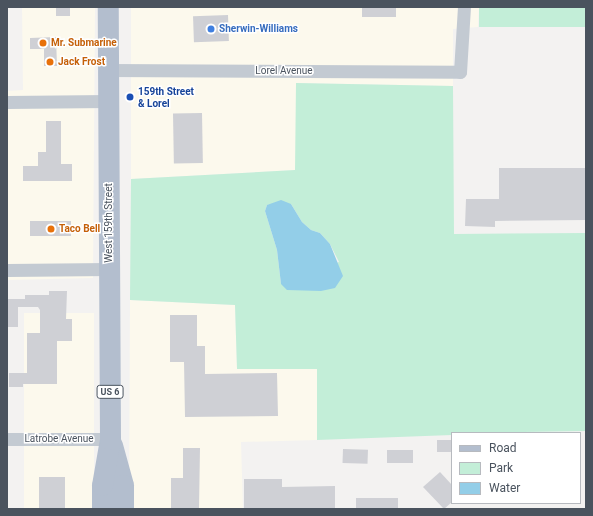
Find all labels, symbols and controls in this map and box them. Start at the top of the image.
place label: Sherwin-Williams [219,23,298,35]
marker: Sherwin-Williams [206,24,216,34]
place label: Mr. Submarine [51,37,117,49]
marker: Mr. Submarine [38,38,48,48]
place label: Jack Frost [58,56,105,68]
marker: Jack Frost [45,57,55,67]
street label: Lorel Avenue [255,65,313,77]
place label: 159th Street & Lorel [138,85,194,108]
marker: 159th Street & Lorel [125,92,135,102]
street label: West 159th Street [103,183,115,263]
place label: Taco Bell [59,223,100,235]
marker: Taco Bell [46,224,56,234]
road number: US 6 [96,385,124,399]
legend [451,432,581,504]
street label: Latrobe Avenue [24,433,94,445]
text: Road [489,441,517,455]
text: Park [489,461,513,475]
text: Water [489,481,520,495]

